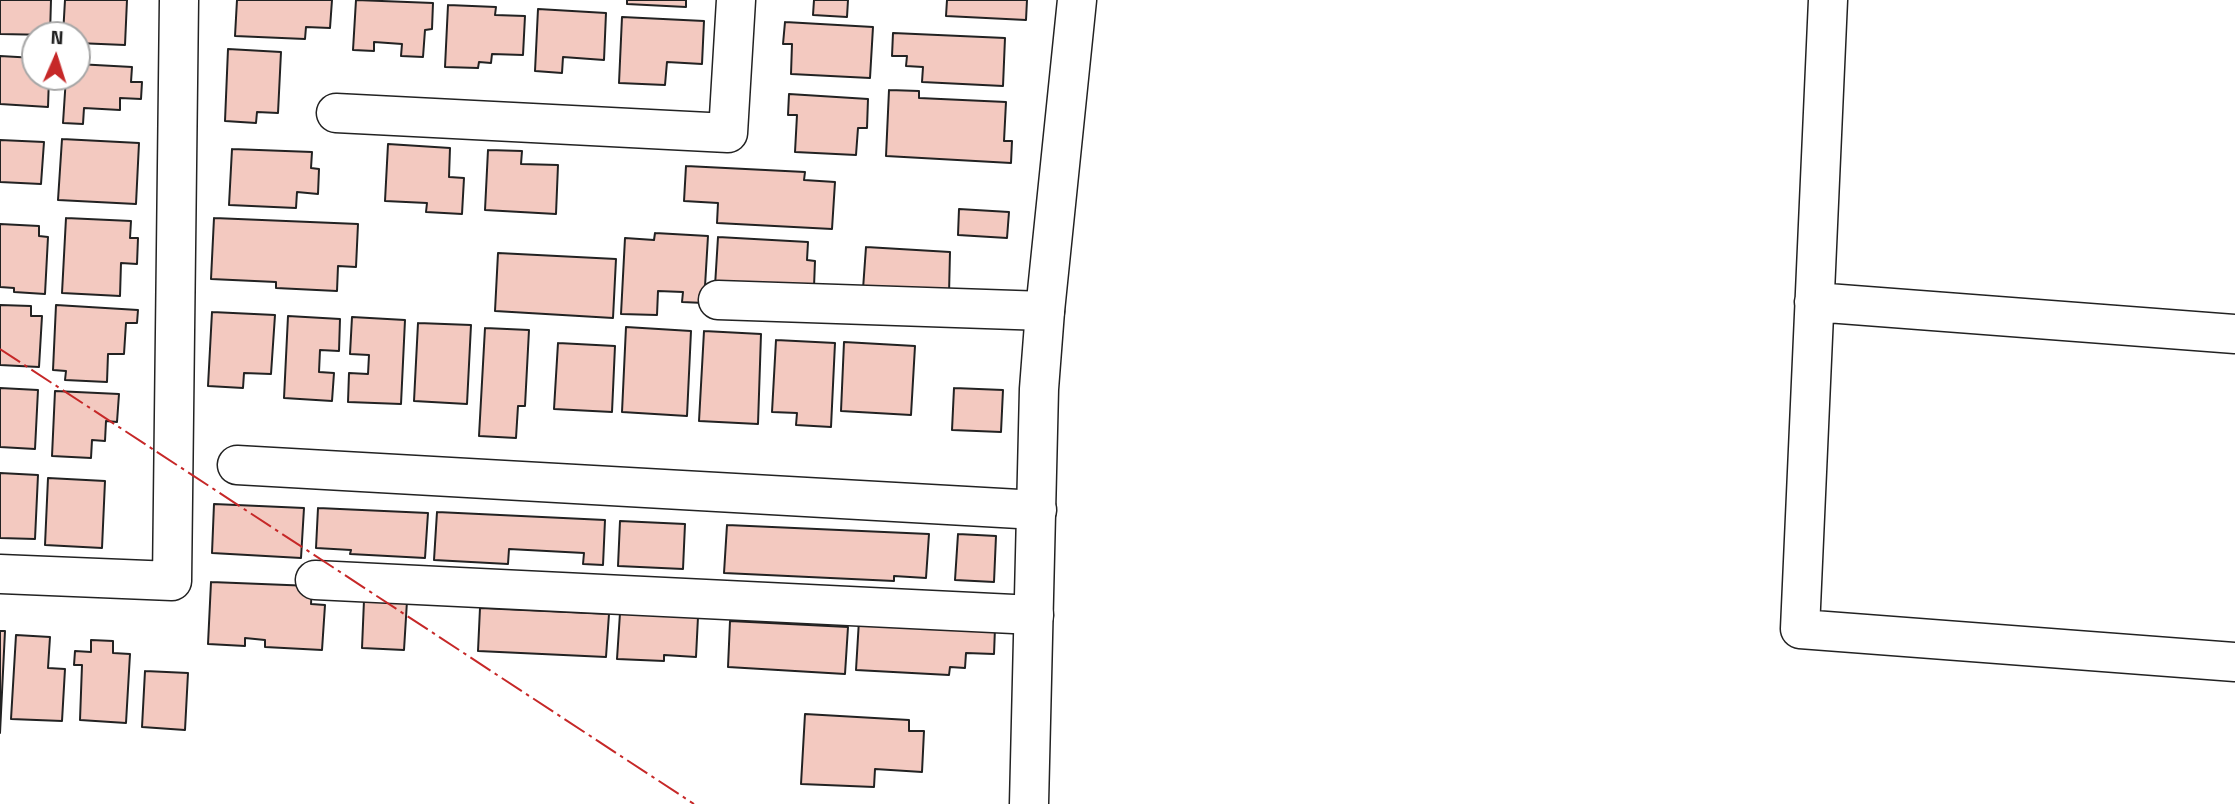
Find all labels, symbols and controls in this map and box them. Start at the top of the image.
north arrow [21,21,91,91]
text: N [50,22,64,51]

